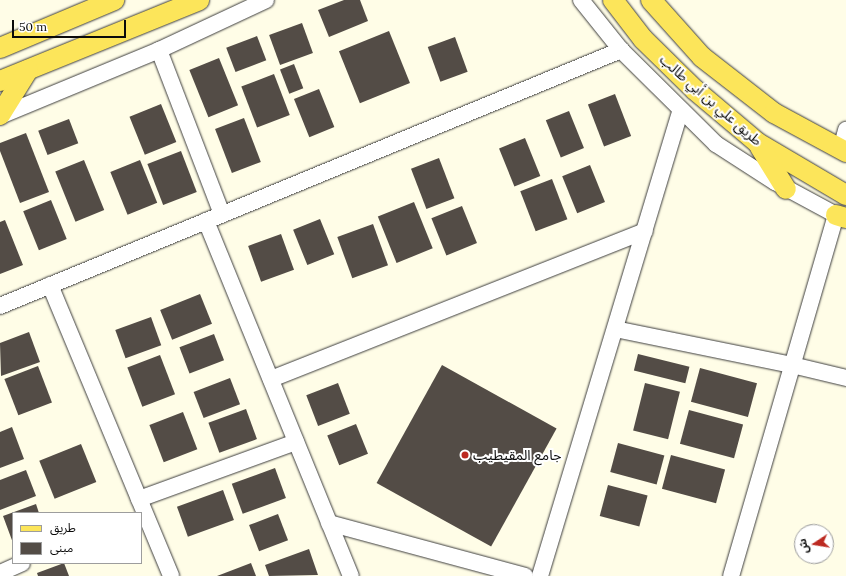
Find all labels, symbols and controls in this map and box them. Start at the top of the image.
scale bar [14,12,128,38]
text: 50 m [19,19,47,34]
street label: طريق علي بن أبي طالب [656,51,766,149]
place label: جامع المقيطيب [473,447,561,463]
marker: جامع المقيطيب [460,450,470,460]
legend [12,512,142,564]
text: طريق [50,520,76,535]
north arrow [794,524,834,564]
text: ش [795,537,812,555]
text: مبنى [50,540,73,555]

